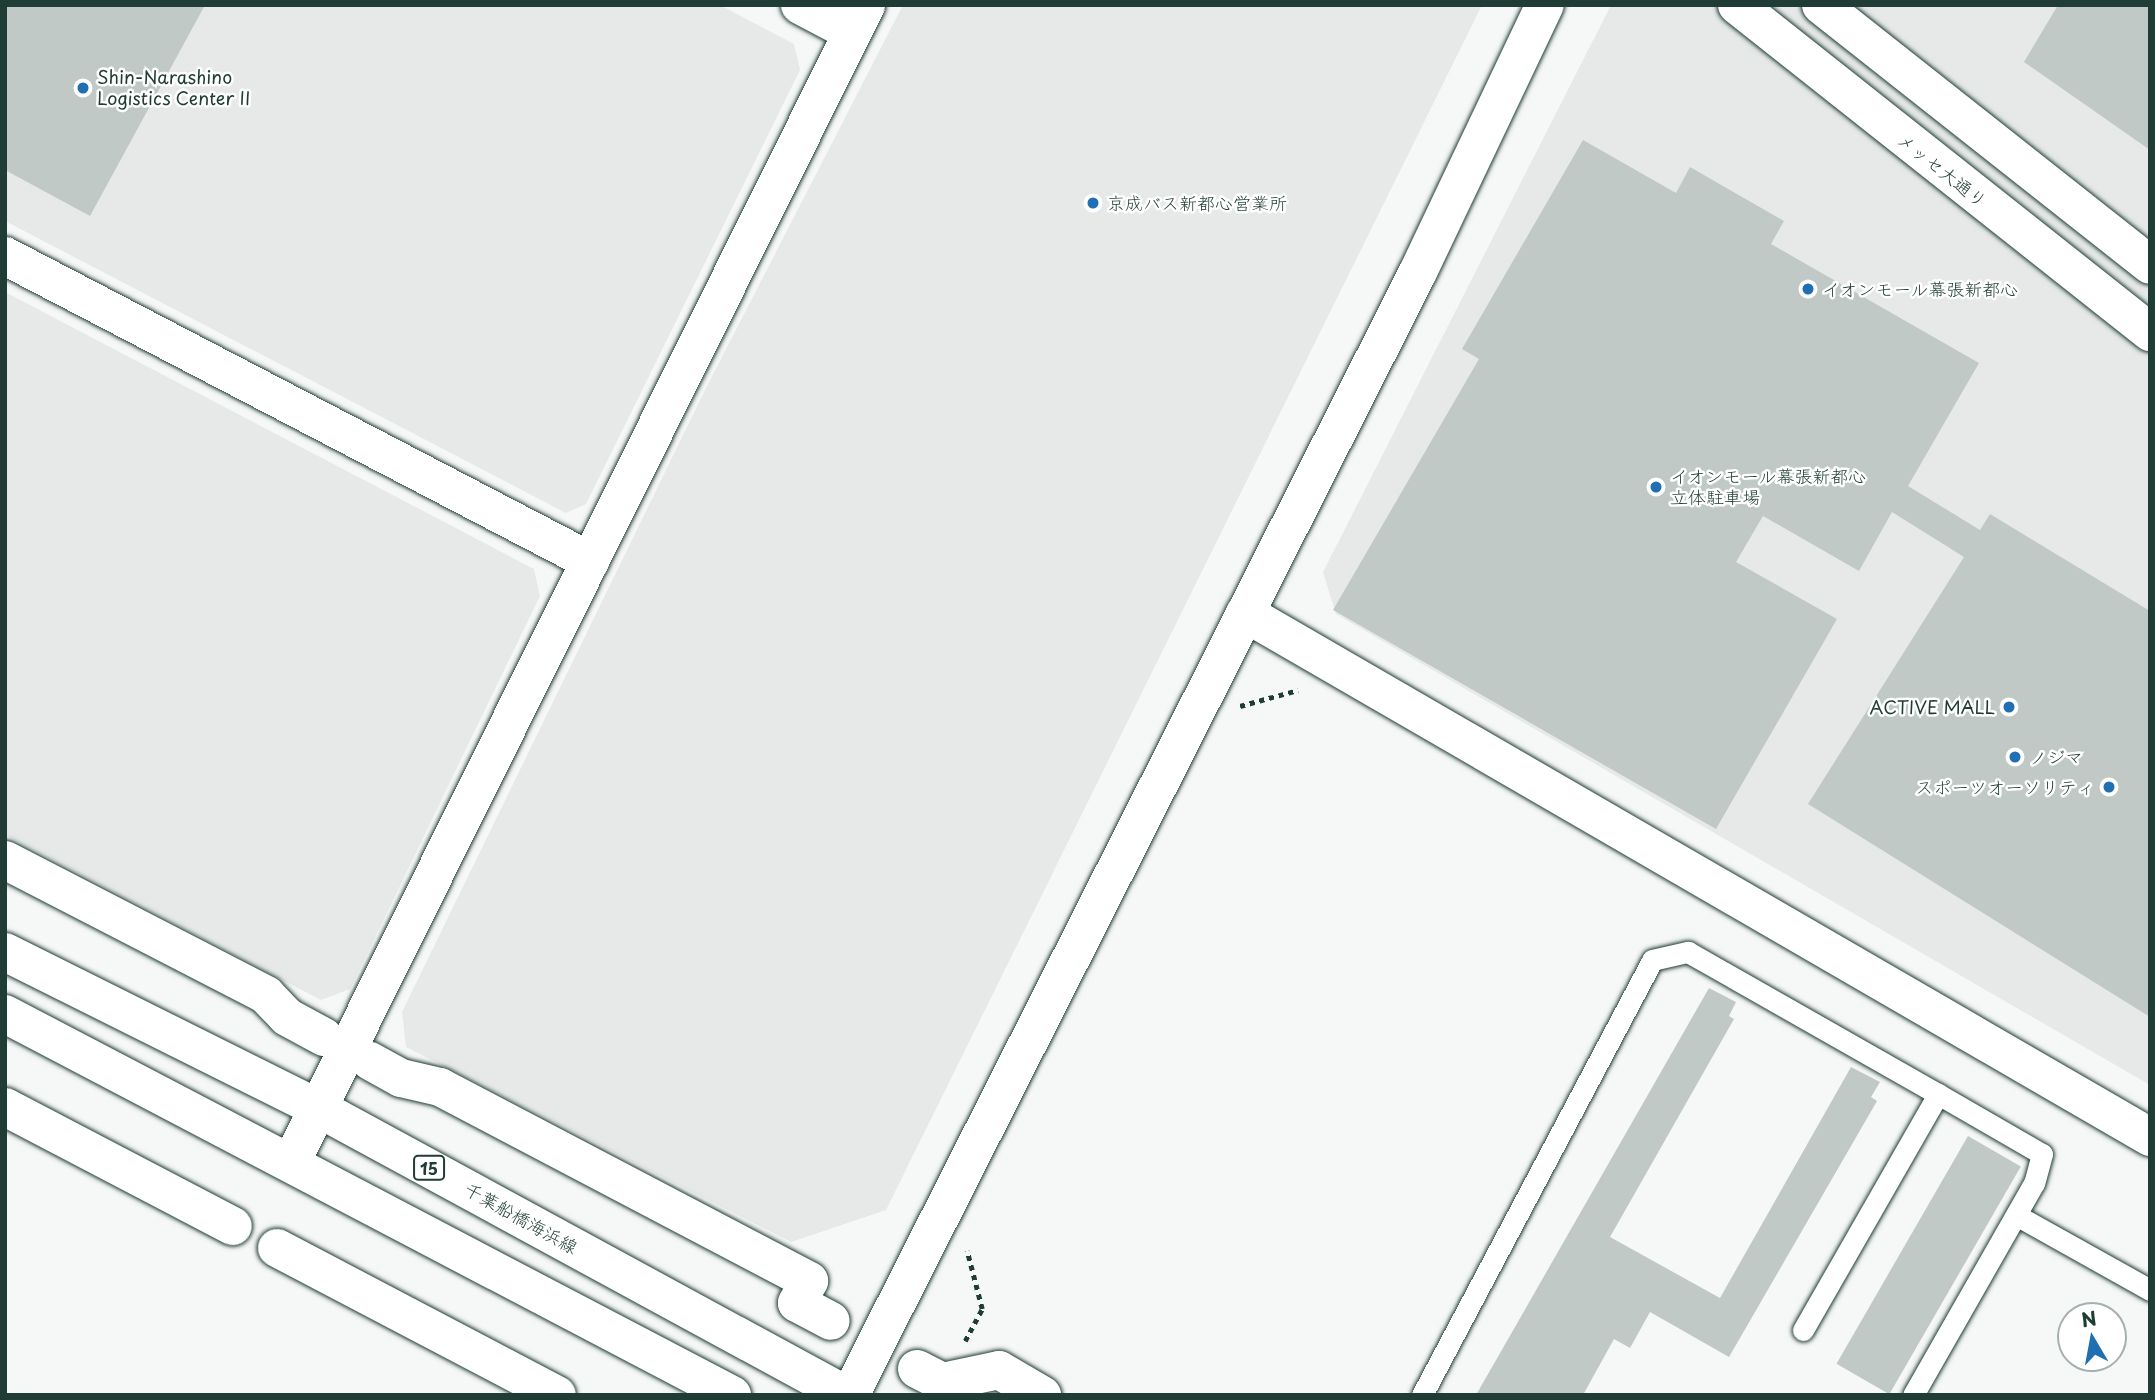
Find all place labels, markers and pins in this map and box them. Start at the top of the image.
place label: Shin-Narashino Logistics Center II [97,67,253,110]
marker: Shin-Narashino Logistics Center II [75,80,91,96]
place label: 京成バス新都心営業所 [1107,192,1287,214]
marker: 京成バス新都心営業所 [1085,195,1101,211]
place label: イオンモール幕張新都心 [1822,278,2020,300]
marker: イオンモール幕張新都心 [1800,281,1816,297]
place label: イオンモール幕張新都心 立体駐車場 [1670,466,1868,508]
marker: イオンモール幕張新都心 立体駐車場 [1648,479,1664,495]
place label: ACTIVE MALL [1869,696,1995,718]
marker: ACTIVE MALL [2001,699,2017,715]
place label: ノジマ [2029,746,2083,768]
marker: ノジマ [2007,749,2023,765]
place label: スポーツオーソリティ [1915,776,2095,798]
marker: スポーツオーソリティ [2101,779,2117,795]

